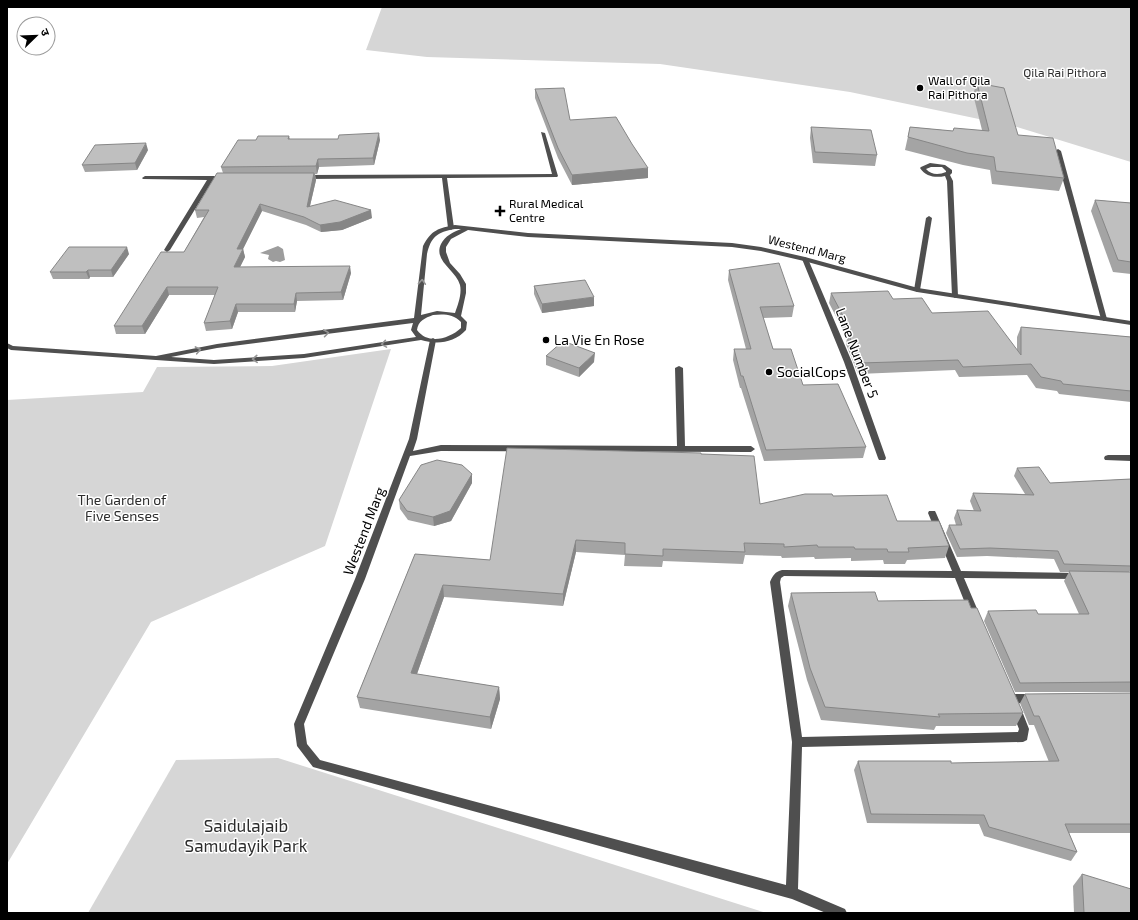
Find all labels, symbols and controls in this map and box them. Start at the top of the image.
north arrow [16,16,56,56]
text: उ [38,26,53,38]
park label: Qila Rai Pithora [1023,65,1107,80]
place label: Wall of Qila Rai Pithora [928,73,990,101]
marker: Wall of Qila Rai Pithora [915,83,925,93]
place label: Rural Medical Centre [509,196,584,224]
marker: Rural Medical Centre [494,205,506,217]
street label: Westend Marg [767,232,848,265]
one-way arrow [418,279,427,285]
street label: Lane Number 5 [832,305,882,400]
one-way arrow [323,329,330,338]
place label: La Vie En Rose [554,331,645,348]
marker: La Vie En Rose [541,335,551,345]
one-way arrow [380,339,387,348]
one-way arrow [194,346,201,355]
one-way arrow [252,355,258,364]
place label: SocialCops [777,363,846,380]
marker: SocialCops [764,367,774,377]
street label: Westend Marg [339,484,388,577]
park label: The Garden of Five Senses [78,491,167,524]
park label: Saidulajaib Samudayik Park [185,815,308,856]

